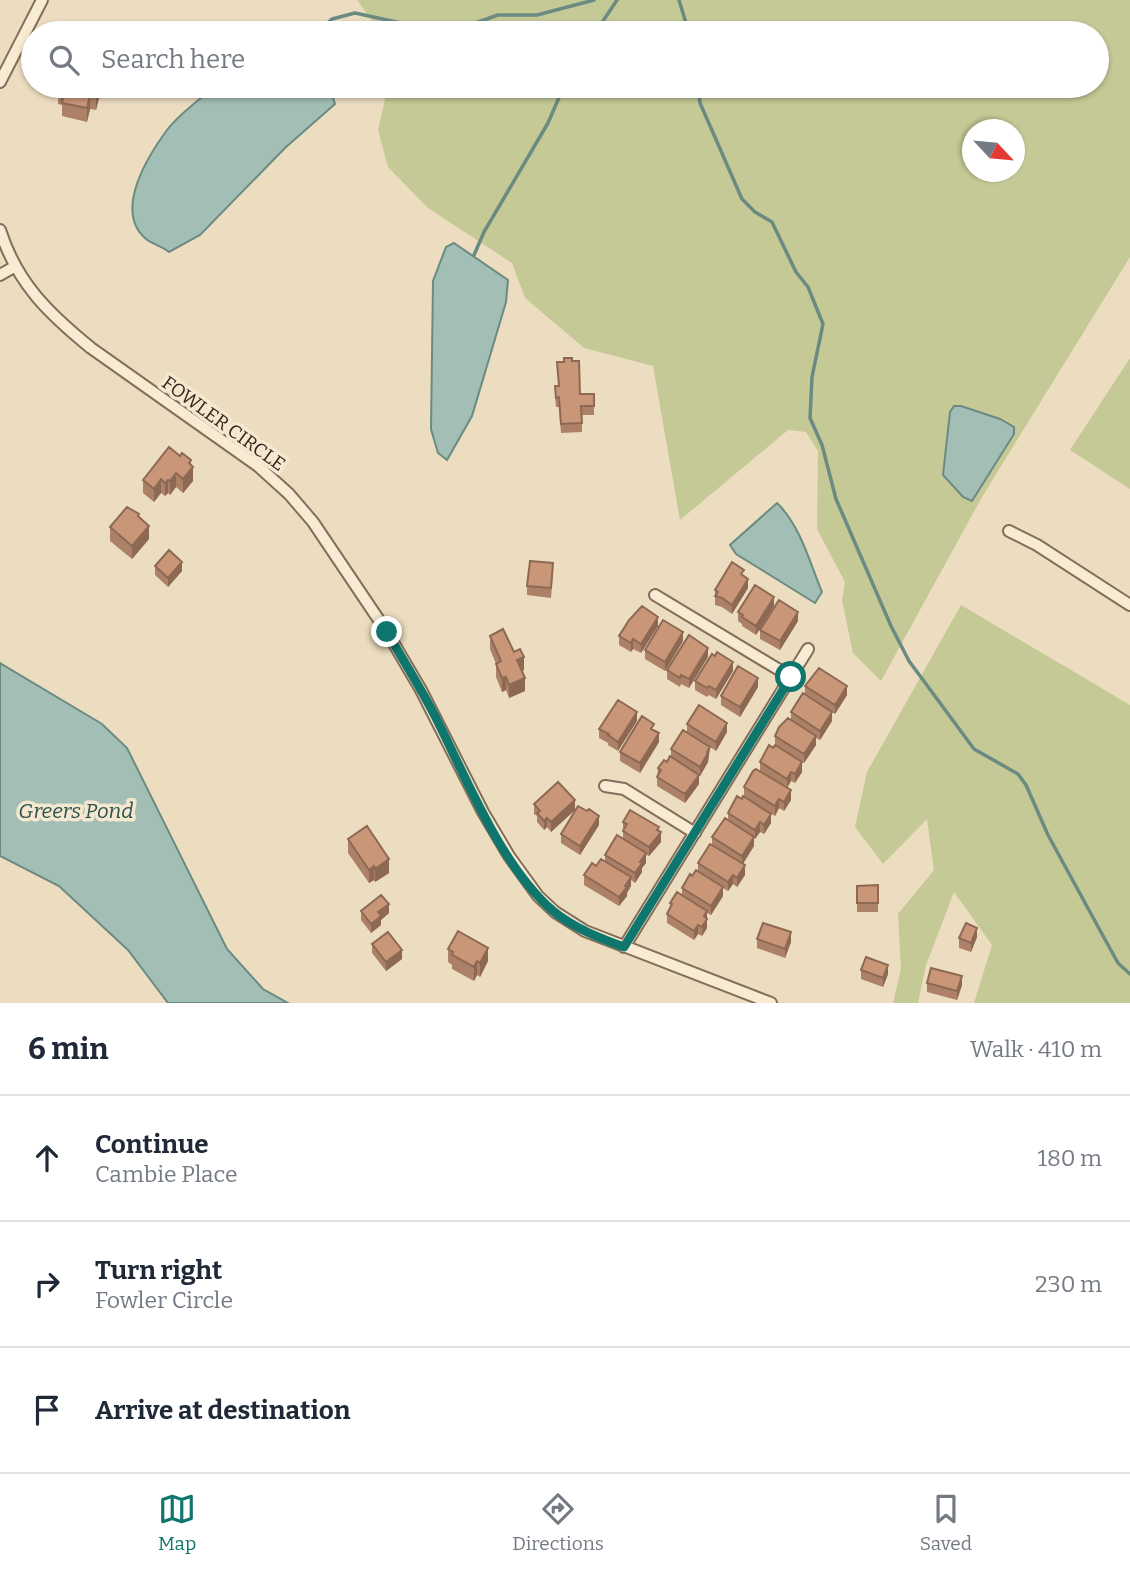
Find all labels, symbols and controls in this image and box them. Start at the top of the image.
search box [21,21,1109,98]
icon: search [45,41,83,79]
text: Search here [101,44,245,75]
north arrow [962,119,1025,182]
street label: FOWLER CIRCLE [158,371,290,476]
route end [371,616,402,647]
route start [775,661,806,692]
water label: Greers Pond [18,798,134,824]
text: 6 min [28,1031,109,1067]
text: Walk · 410 m [970,1035,1102,1063]
text: Continue [95,1129,209,1160]
icon: ahead [28,1139,66,1177]
text: 180 m [1038,1144,1102,1172]
text: Cambie Place [95,1160,238,1188]
text: Turn right [95,1255,222,1286]
icon: right [28,1265,66,1303]
text: 230 m [1035,1270,1102,1298]
text: Fowler Circle [95,1286,233,1314]
icon: arrive [28,1391,66,1429]
text: Arrive at destination [95,1395,350,1426]
tab: Map [158,1490,196,1555]
tab: Directions [512,1490,604,1555]
tab: Saved [920,1490,972,1555]

